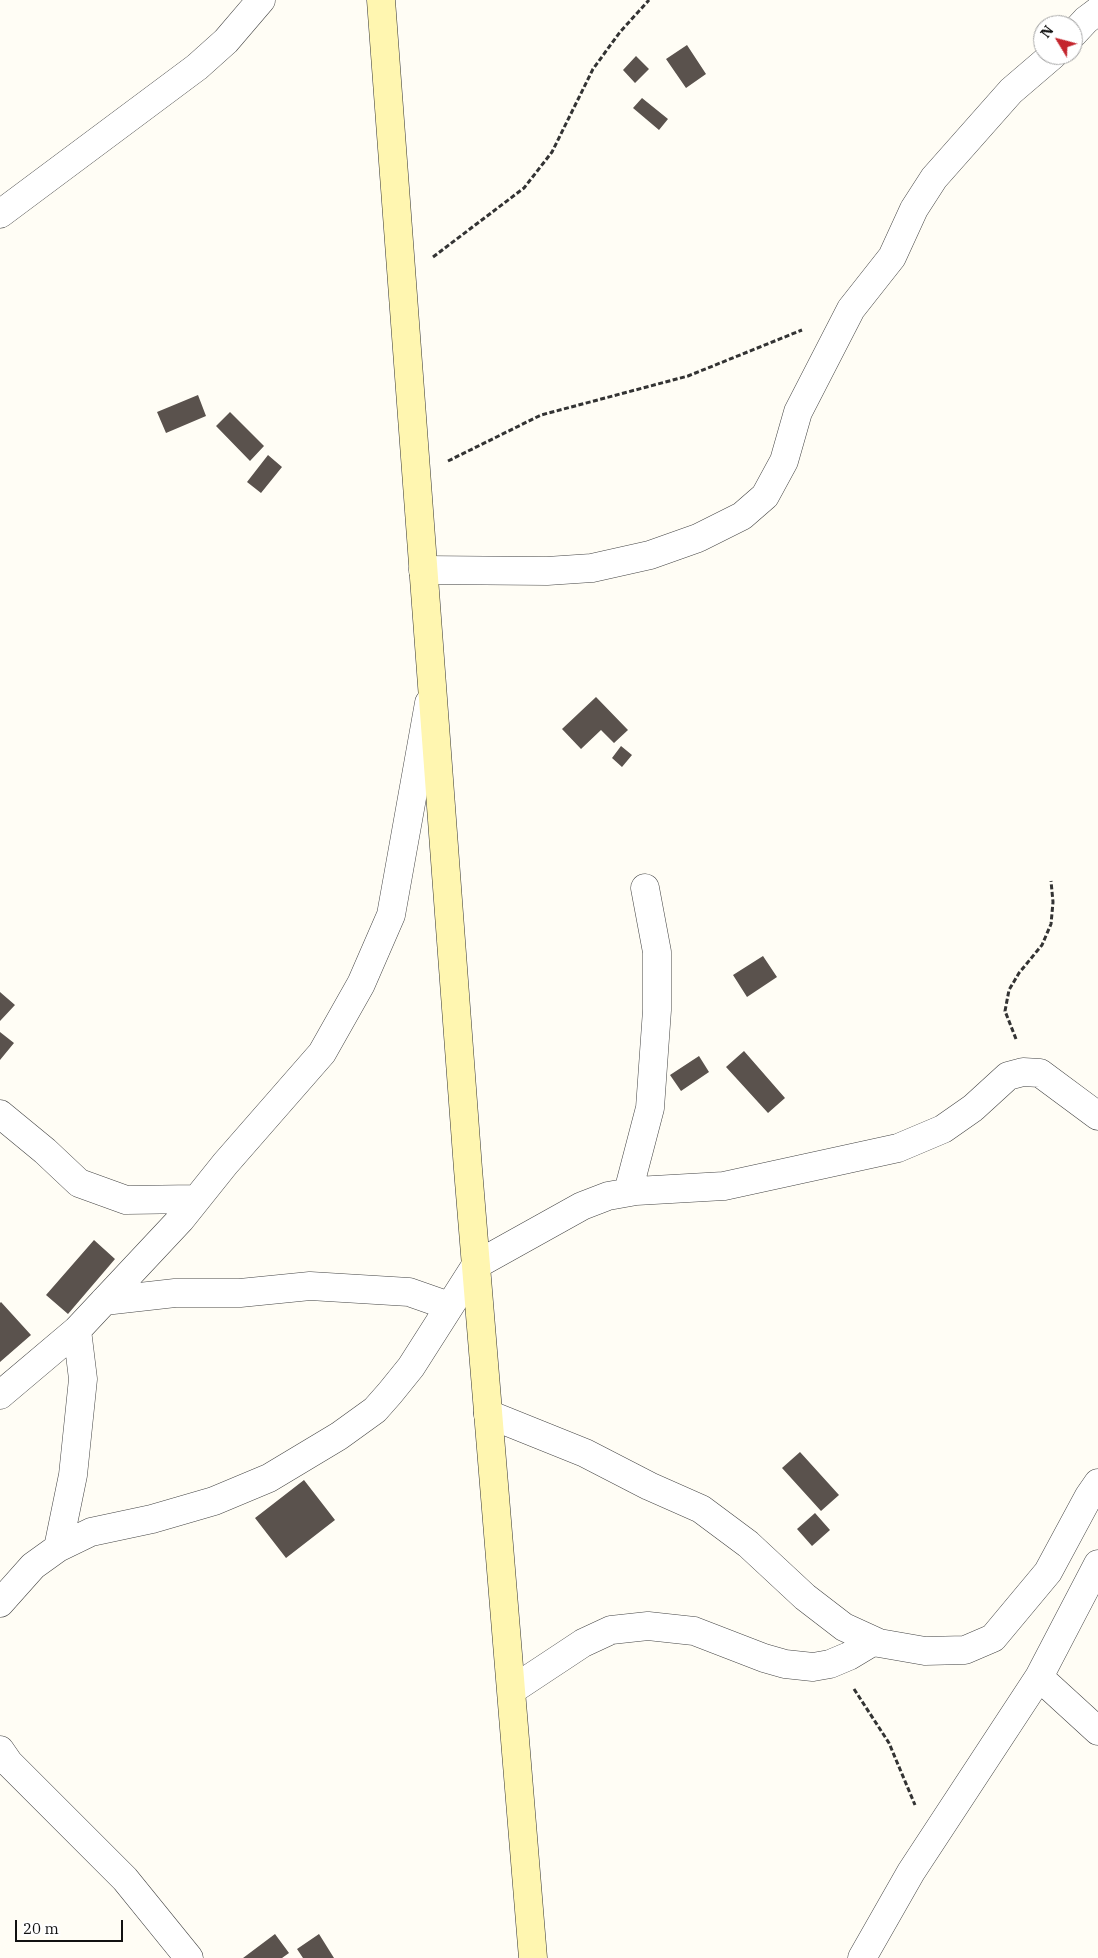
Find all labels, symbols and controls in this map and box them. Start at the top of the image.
north arrow [1033,15,1083,65]
text: N [1036,22,1057,41]
scale bar [18,1910,125,1942]
text: 20 m [23,1919,59,1938]

